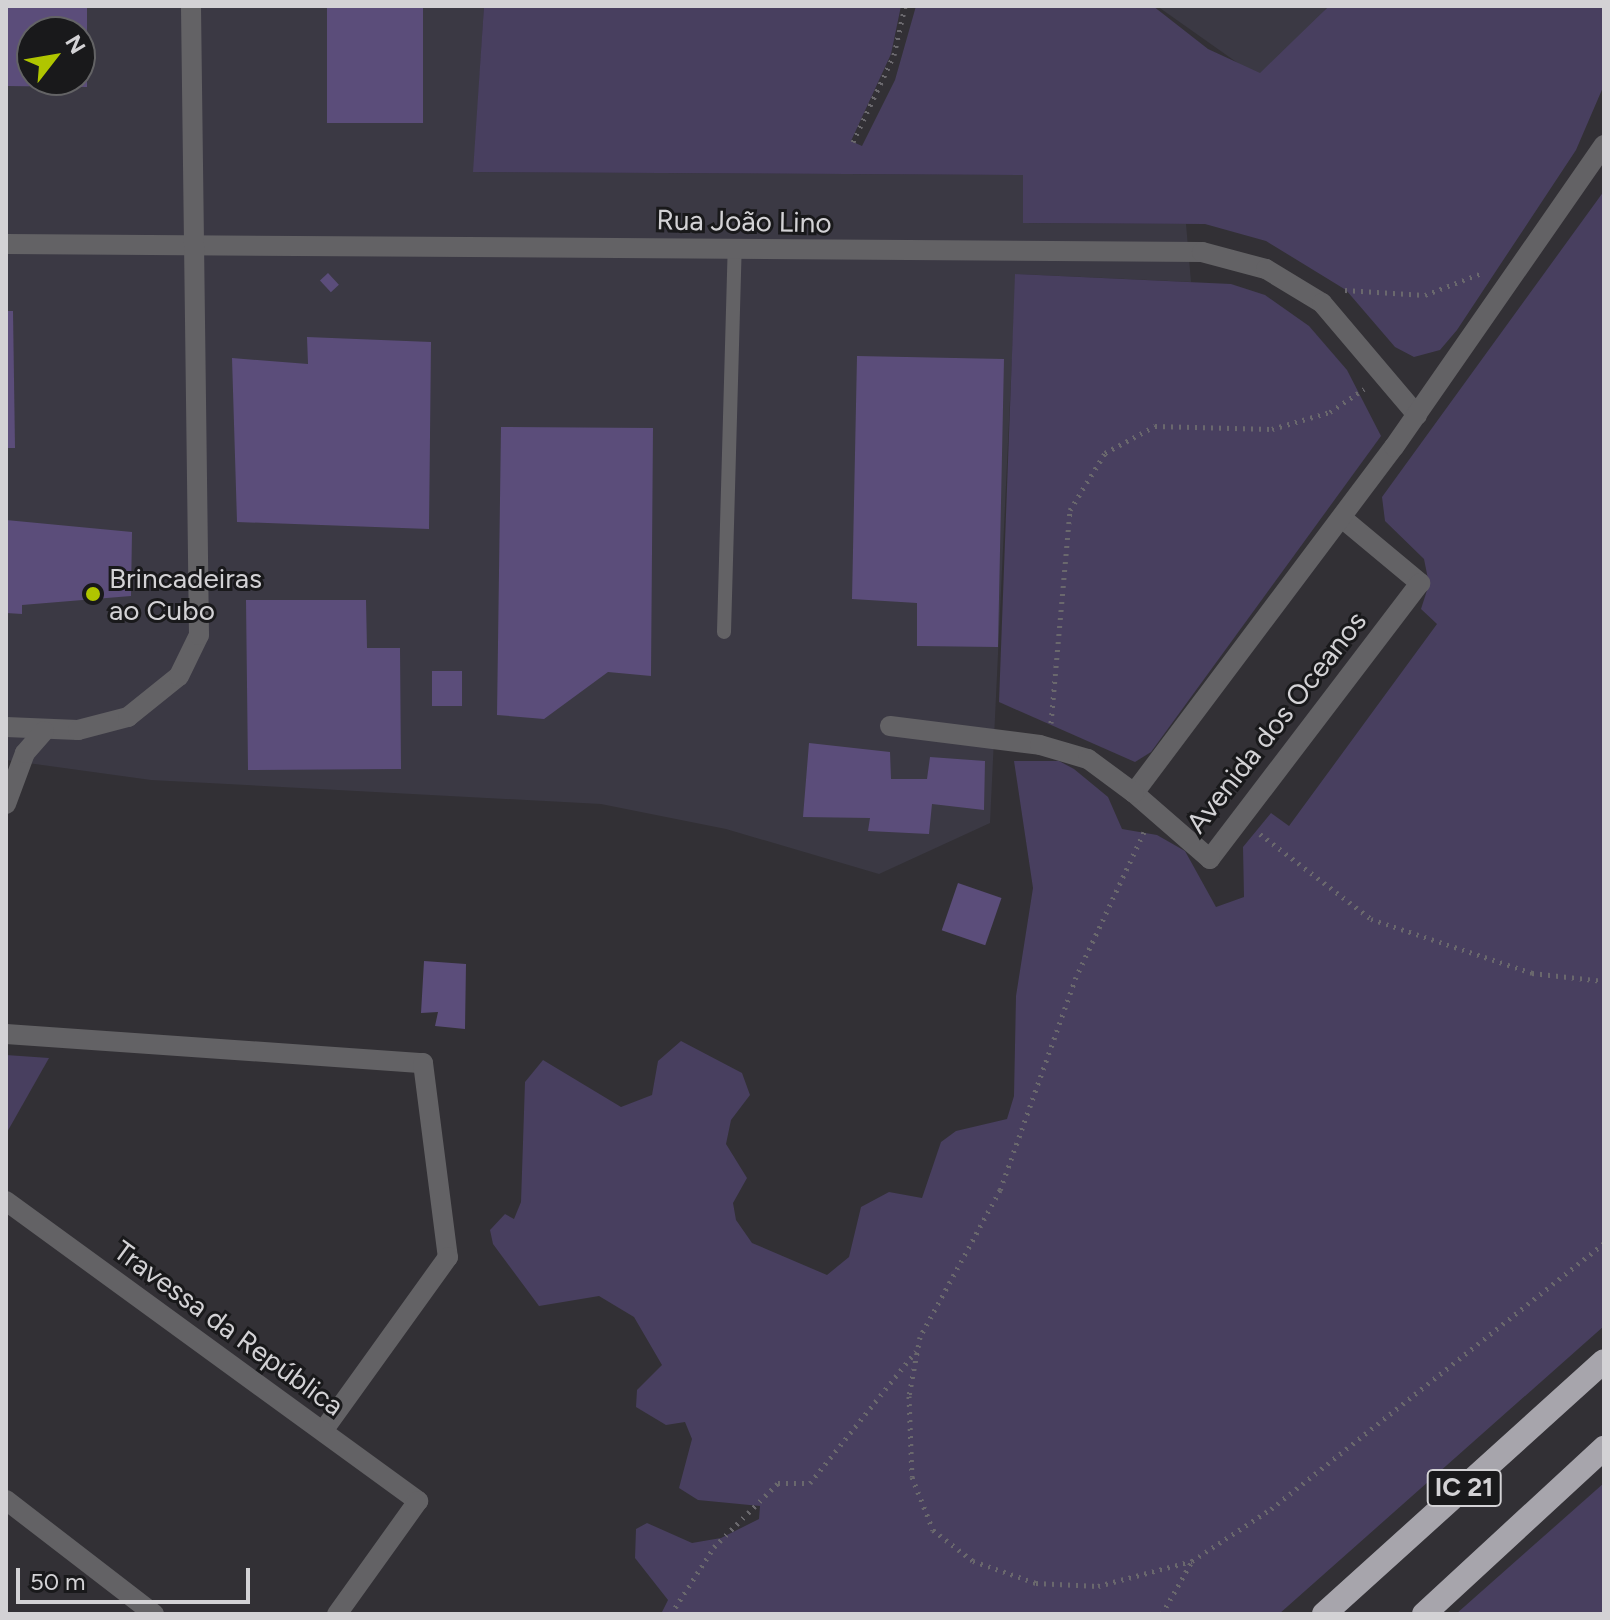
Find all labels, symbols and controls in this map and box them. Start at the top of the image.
north arrow [16,16,96,96]
text: N [59,30,91,59]
street label: Rua João Lino [656,203,832,239]
place label: Brincadeiras ao Cubo [109,561,262,627]
marker: Brincadeiras ao Cubo [84,585,102,603]
street label: Avenida dos Oceanos [1179,605,1373,839]
street label: Travessa da República [108,1233,350,1423]
road number: IC 21 [1426,1466,1502,1510]
scale bar [20,1552,254,1602]
text: 50 m [30,1567,86,1596]

